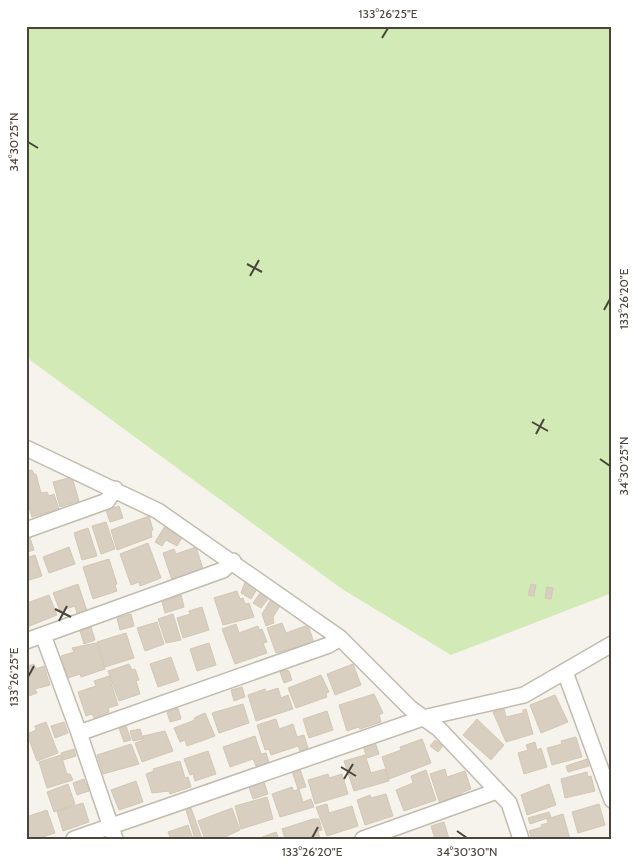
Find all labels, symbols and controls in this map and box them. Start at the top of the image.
text: 133°26'25"E [359,6,418,21]
text: 34°30'25"N [6,113,21,171]
text: 133°26'20"E [616,268,631,329]
text: 34°30'25"N [616,437,631,495]
text: 133°26'25"E [6,647,21,706]
text: 133°26'20"E [282,844,343,859]
text: 34°30'30"N [437,844,497,859]

